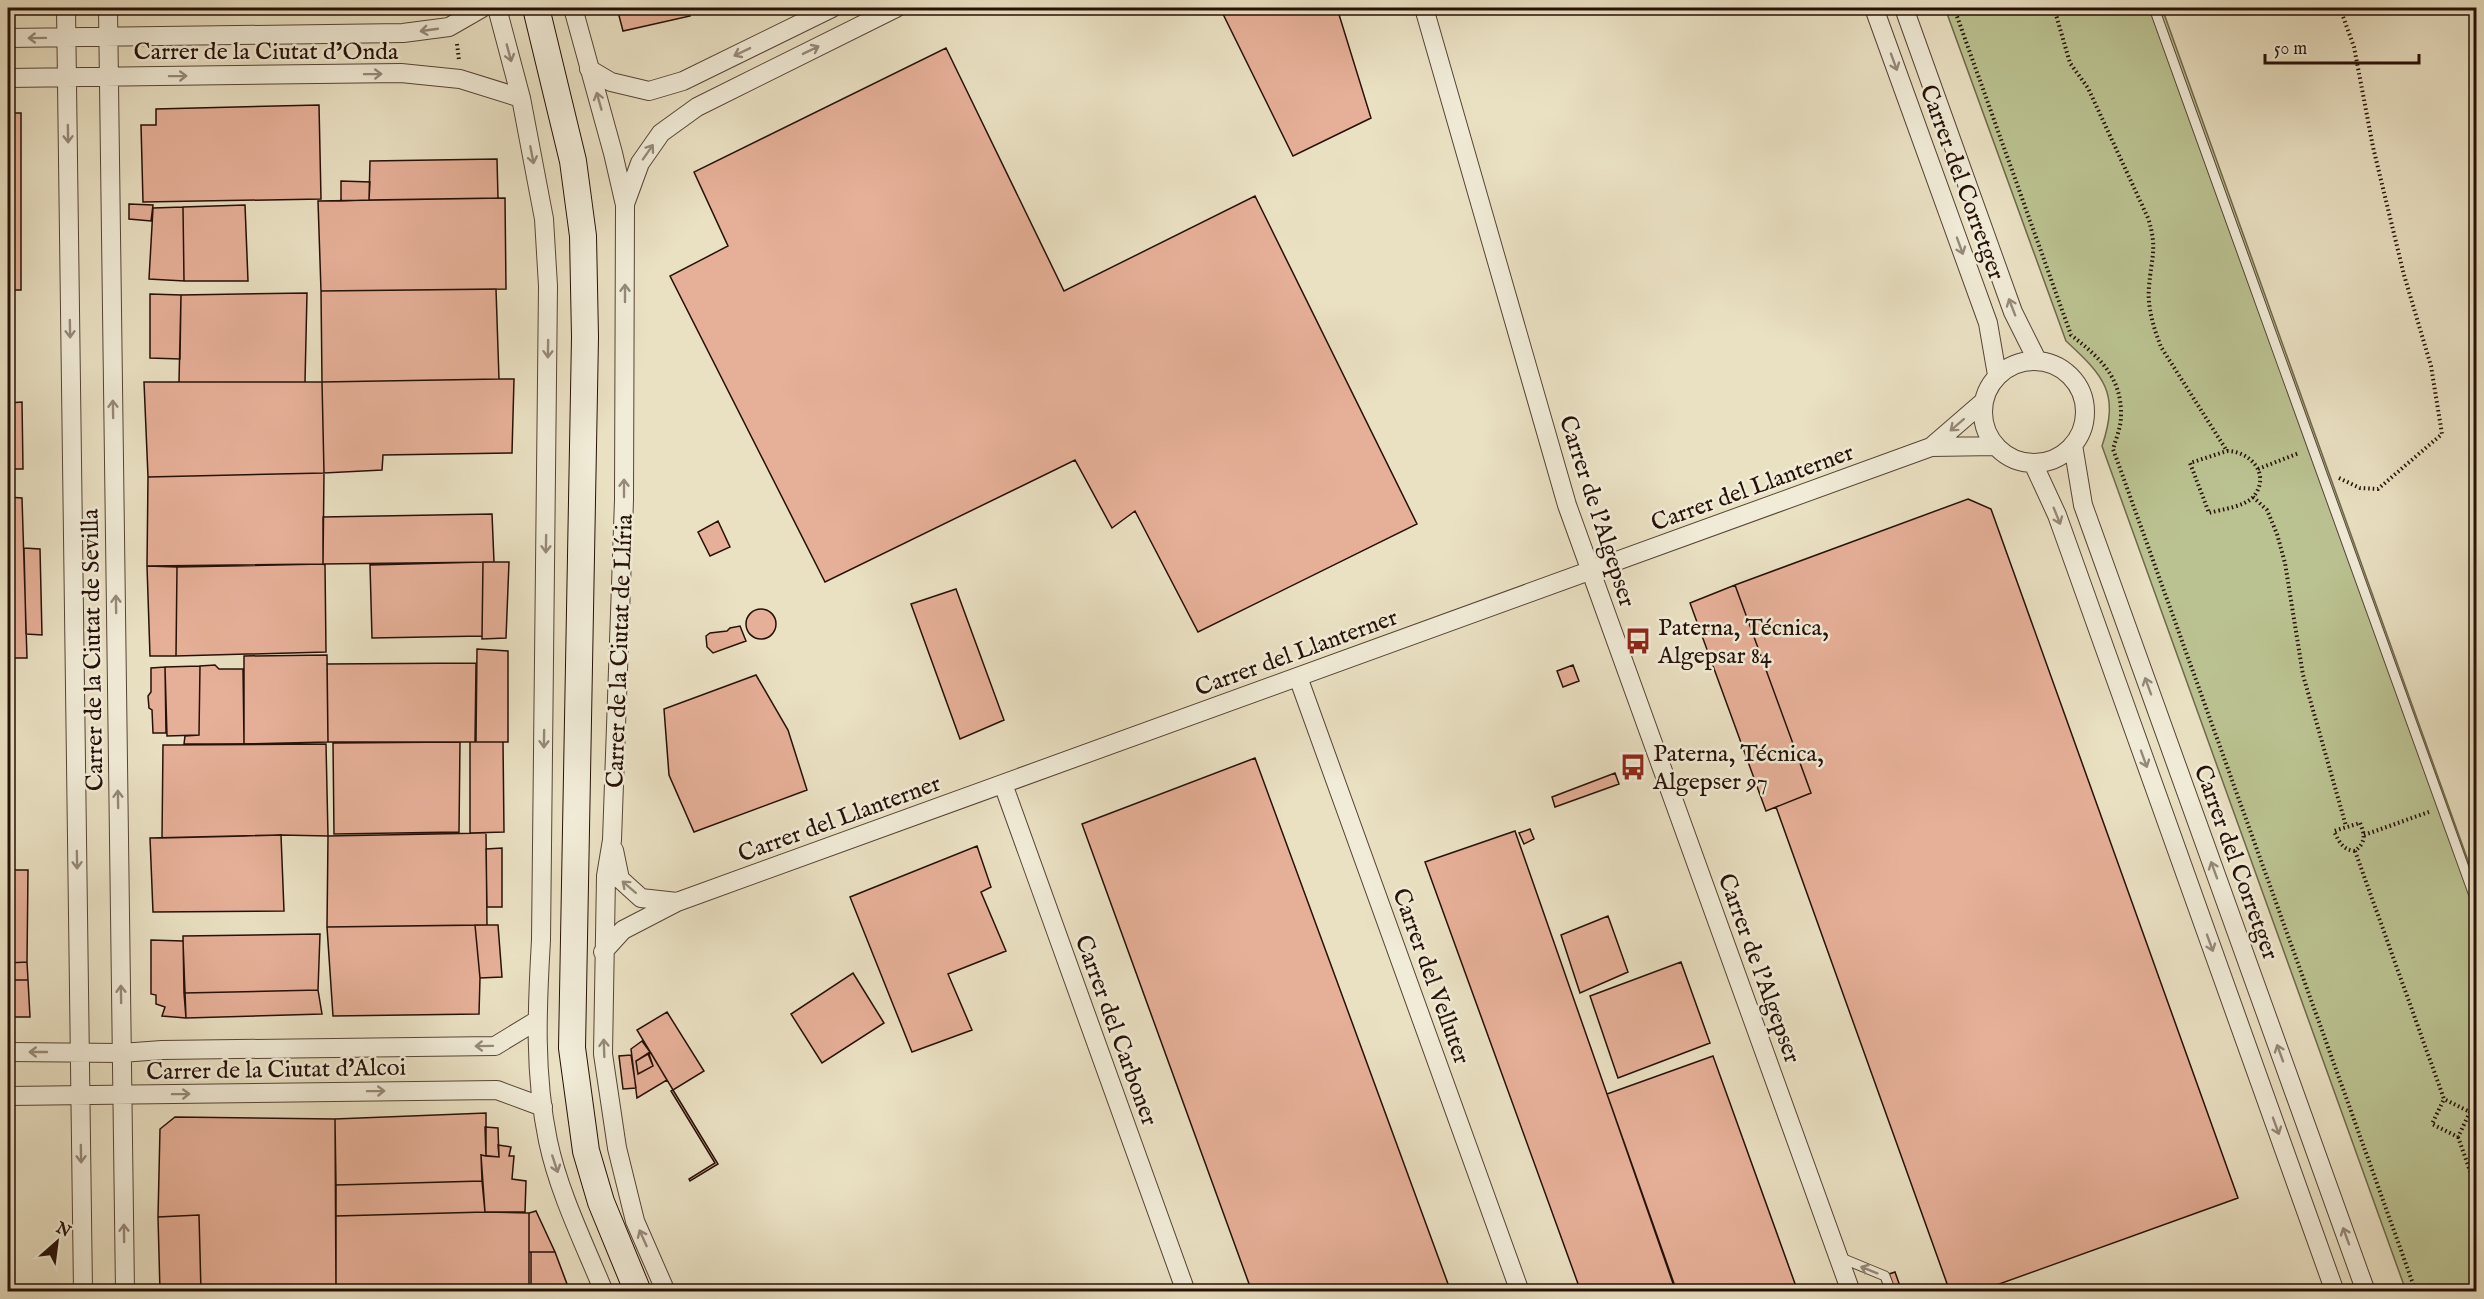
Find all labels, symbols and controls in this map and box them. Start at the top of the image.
one-way arrow [419,24,439,35]
scale bar [2265,27,2420,65]
one-way arrow [27,32,47,43]
street label: Carrer de la Ciutat d’Onda [134,37,399,68]
text: 50 m [2274,38,2307,61]
one-way arrow [504,43,515,62]
one-way arrow [801,44,819,55]
one-way arrow [734,47,752,58]
one-way arrow [1889,53,1900,71]
one-way arrow [363,68,383,80]
one-way arrow [168,70,188,82]
street label: Carrer del Corretger [1912,81,2011,285]
one-way arrow [592,92,604,111]
one-way arrow [62,124,73,144]
one-way arrow [642,144,654,161]
one-way arrow [527,145,538,165]
one-way arrow [1956,236,1967,255]
one-way arrow [619,283,631,303]
one-way arrow [2006,299,2017,317]
one-way arrow [64,319,76,339]
one-way arrow [542,339,554,359]
one-way arrow [107,400,119,420]
street label: Carrer de l'Algepser [1551,412,1642,611]
one-way arrow [1950,418,1965,432]
street label: Carrer del Llanterner [1647,437,1858,539]
one-way arrow [618,478,630,498]
one-way arrow [2052,507,2063,525]
street label: Carrer de la Ciutat de Sevilla [76,508,111,791]
street label: Carrer de la Ciutat de Llíria [600,513,641,789]
one-way arrow [540,534,552,554]
one-way arrow [110,595,122,615]
street label: Carrer del Llanterner [1191,602,1402,704]
place label: Paterna, Técnica, Algepsar 84 [1657,613,1829,672]
bus stop icon: Paterna, Técnica, Algepsar 84 [1623,626,1653,656]
one-way arrow [2141,677,2152,696]
one-way arrow [538,729,550,749]
place label: Paterna, Técnica, Algepser 97 [1652,739,1824,798]
one-way arrow [2140,749,2151,768]
bus stop icon: Paterna, Técnica, Algepser 97 [1618,752,1648,782]
street label: Carrer del Corretger [2186,761,2285,965]
street label: Carrer del Llanterner [734,768,945,870]
one-way arrow [113,790,124,810]
one-way arrow [71,850,83,870]
one-way arrow [2207,861,2218,879]
street label: Carrer de l'Algepser [1710,869,1807,1068]
one-way arrow [622,880,637,894]
street label: Carrer del Velluter [1384,884,1477,1069]
street label: Carrer del Carboner [1067,931,1165,1130]
one-way arrow [2205,933,2216,952]
one-way arrow [115,985,127,1005]
one-way arrow [598,1038,609,1058]
one-way arrow [475,1040,495,1052]
one-way arrow [2273,1044,2284,1063]
one-way arrow [28,1046,48,1058]
street label: Carrer de la Ciutat d'Alcoi [146,1053,406,1088]
one-way arrow [365,1086,385,1097]
one-way arrow [170,1088,190,1100]
one-way arrow [2271,1116,2282,1135]
one-way arrow [75,1144,87,1164]
one-way arrow [550,1154,561,1173]
north arrow [27,1212,87,1272]
text: N [51,1218,74,1243]
one-way arrow [119,1224,130,1244]
one-way arrow [2340,1228,2351,1246]
one-way arrow [636,1229,647,1247]
one-way arrow [1861,1264,1879,1275]

